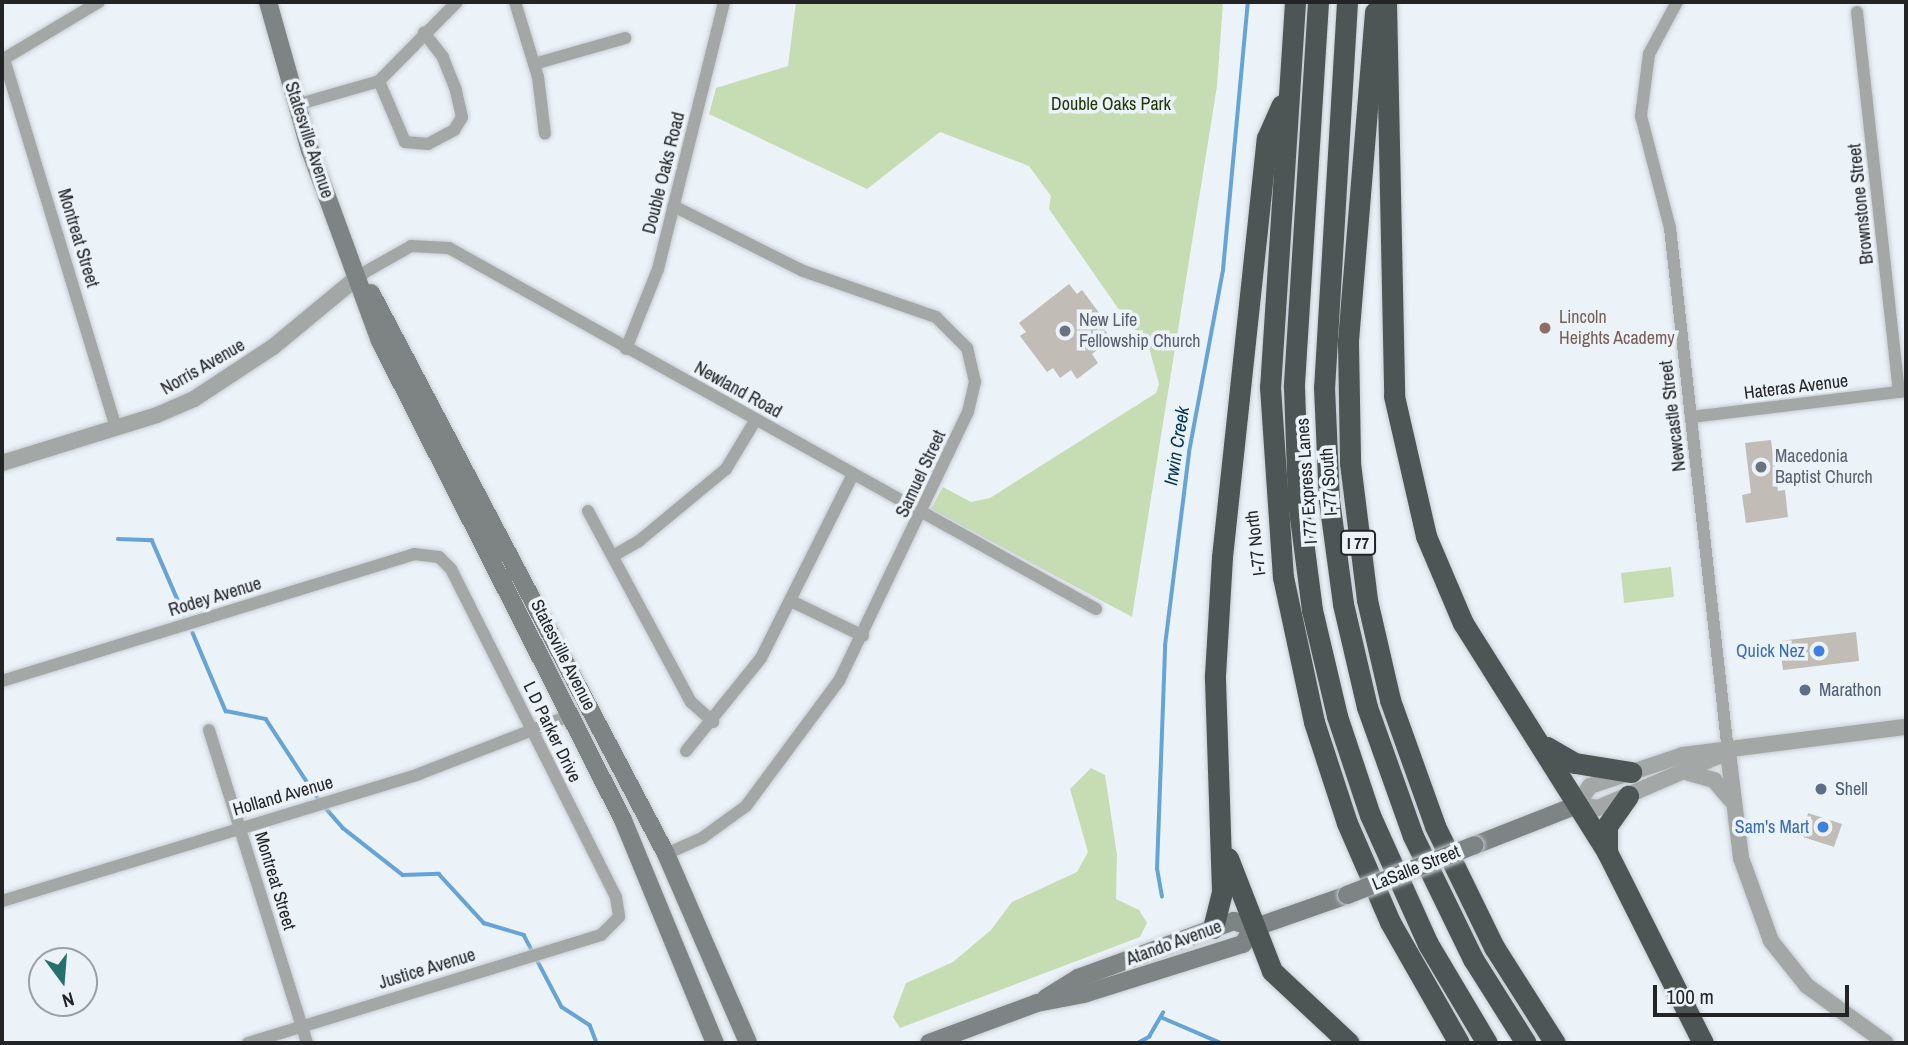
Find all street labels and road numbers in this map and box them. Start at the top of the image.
street label: Statesville Avenue [280,79,338,201]
street label: Double Oaks Road [638,110,690,236]
street label: Brownstone Street [1844,142,1878,266]
street label: Montreat Street [53,186,103,290]
street label: Norris Avenue [157,334,249,400]
street label: Newland Road [690,357,786,423]
street label: Newcastle Street [1655,359,1691,473]
street label: Hateras Avenue [1742,370,1850,404]
street label: I 77 Express Lanes [1292,417,1322,545]
street label: Samuel Street [891,427,951,521]
street label: I-77 South [1316,447,1342,517]
street label: I-77 North [1241,509,1271,577]
road number: I 77 [1339,530,1377,556]
street label: Rodey Avenue [166,573,264,621]
street label: Statesville Avenue [526,596,600,714]
street label: L D Parker Drive [518,678,586,786]
street label: Holland Avenue [230,771,336,821]
street label: Montreat Street [250,829,300,933]
street label: LaSalle Street [1369,841,1463,895]
street label: Atando Avenue [1123,916,1225,970]
street label: Justice Avenue [376,944,478,994]

